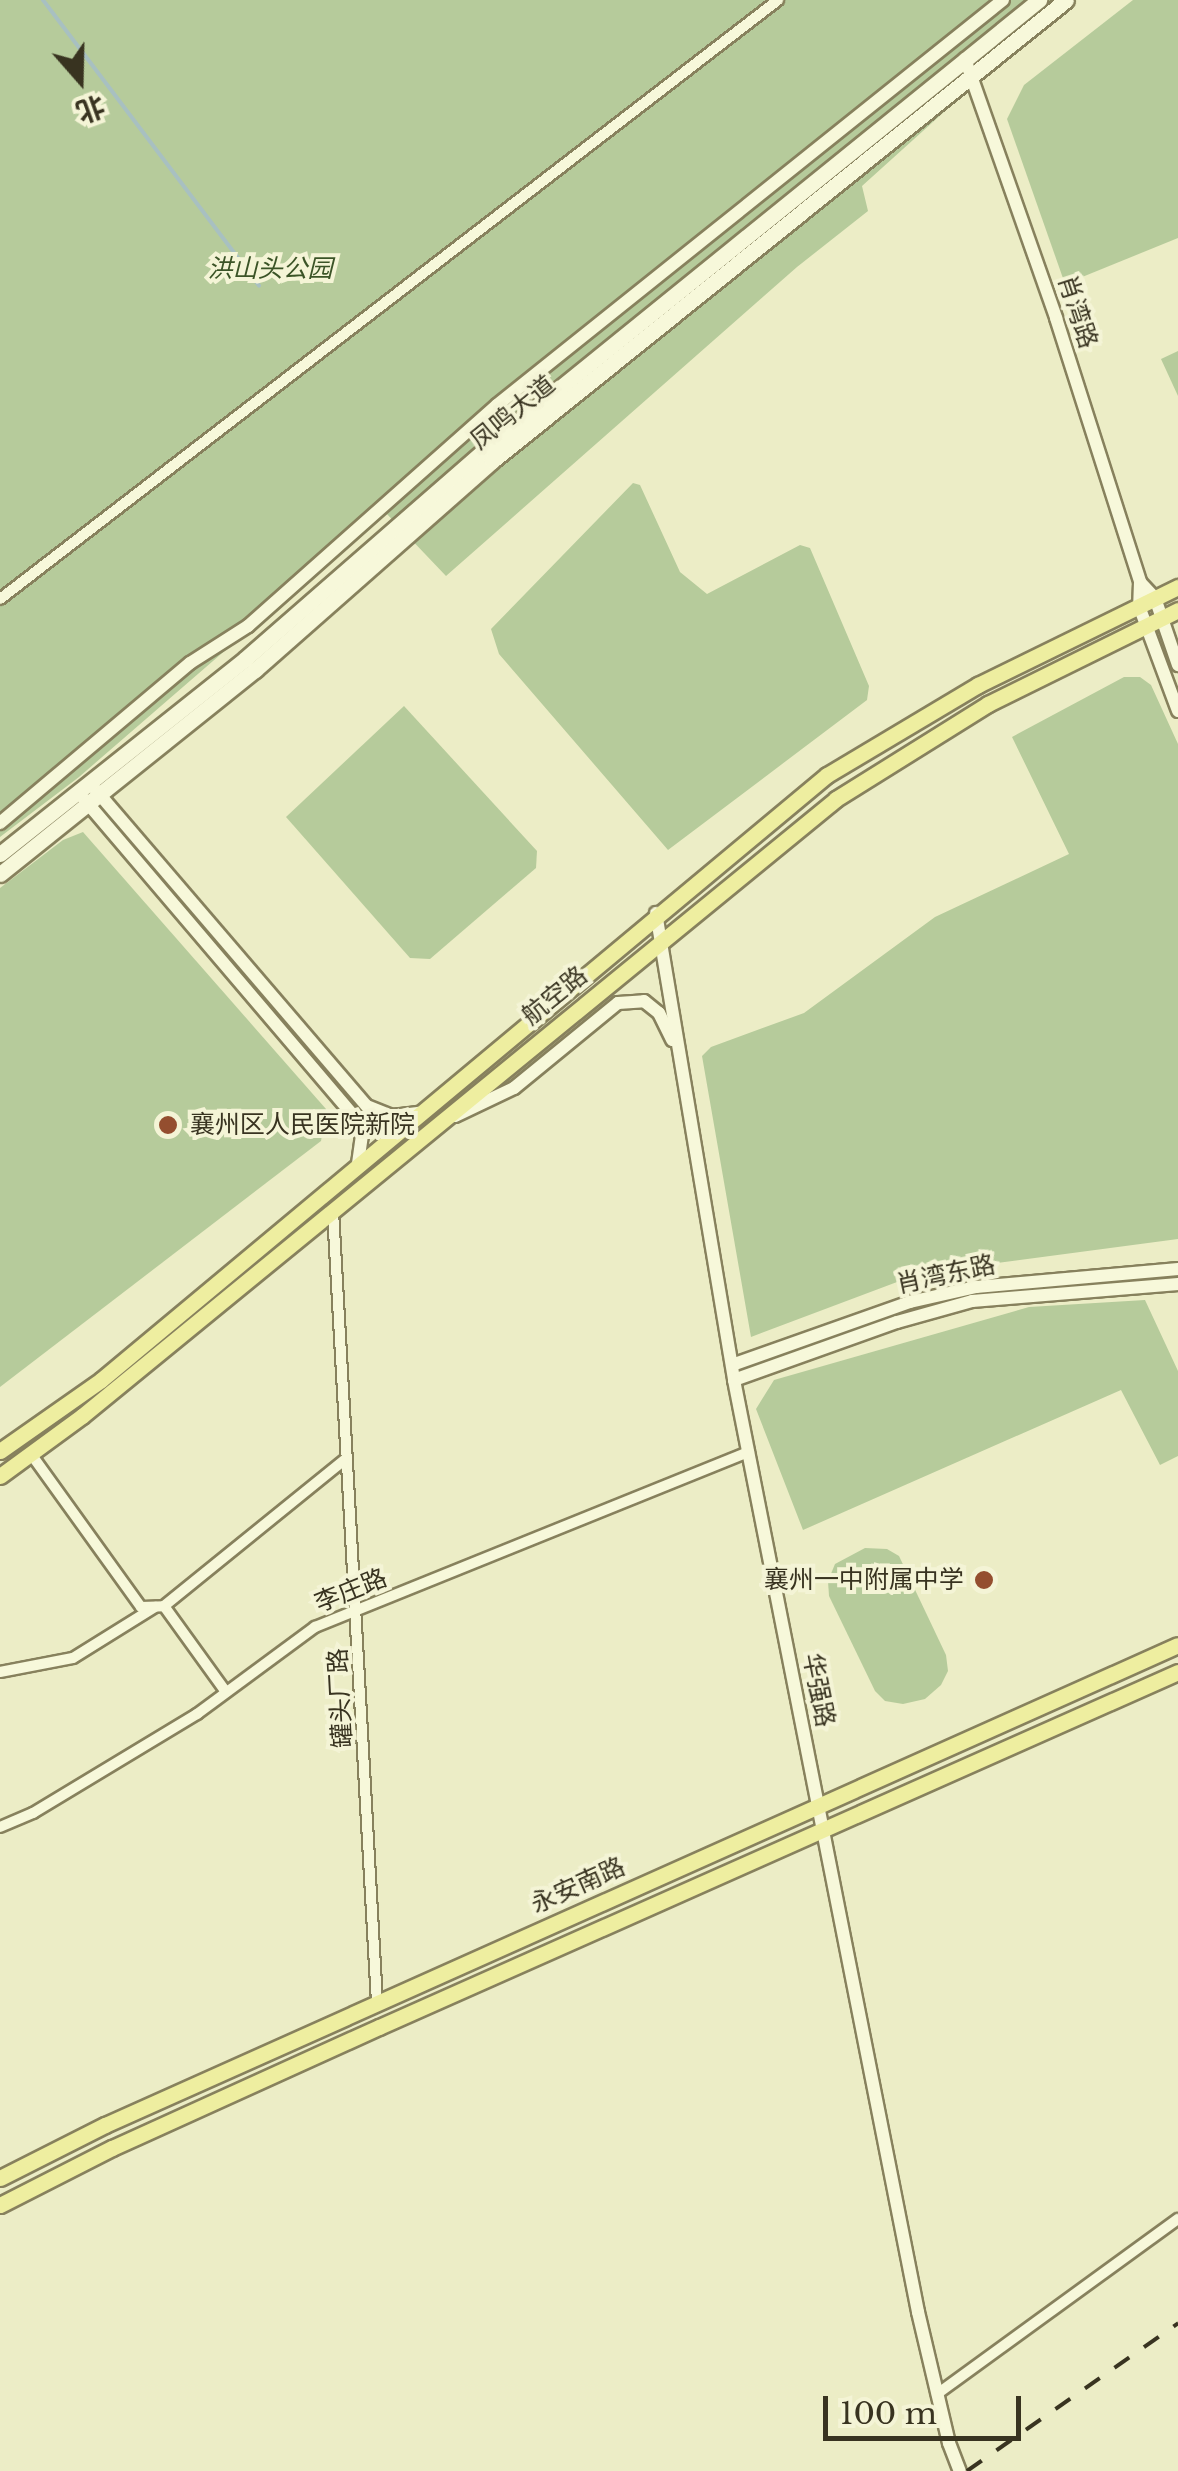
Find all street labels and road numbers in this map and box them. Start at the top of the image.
street label: 肖湾路 [1051,272,1103,352]
street label: 凤鸣大道 [465,370,561,456]
street label: 航空路 [516,961,594,1031]
street label: 肖湾东路 [894,1250,998,1300]
street label: 李庄路 [311,1563,391,1619]
street label: 罐头厂路 [323,1647,359,1749]
street label: 华强路 [796,1650,840,1730]
street label: 永安南路 [526,1852,630,1920]

